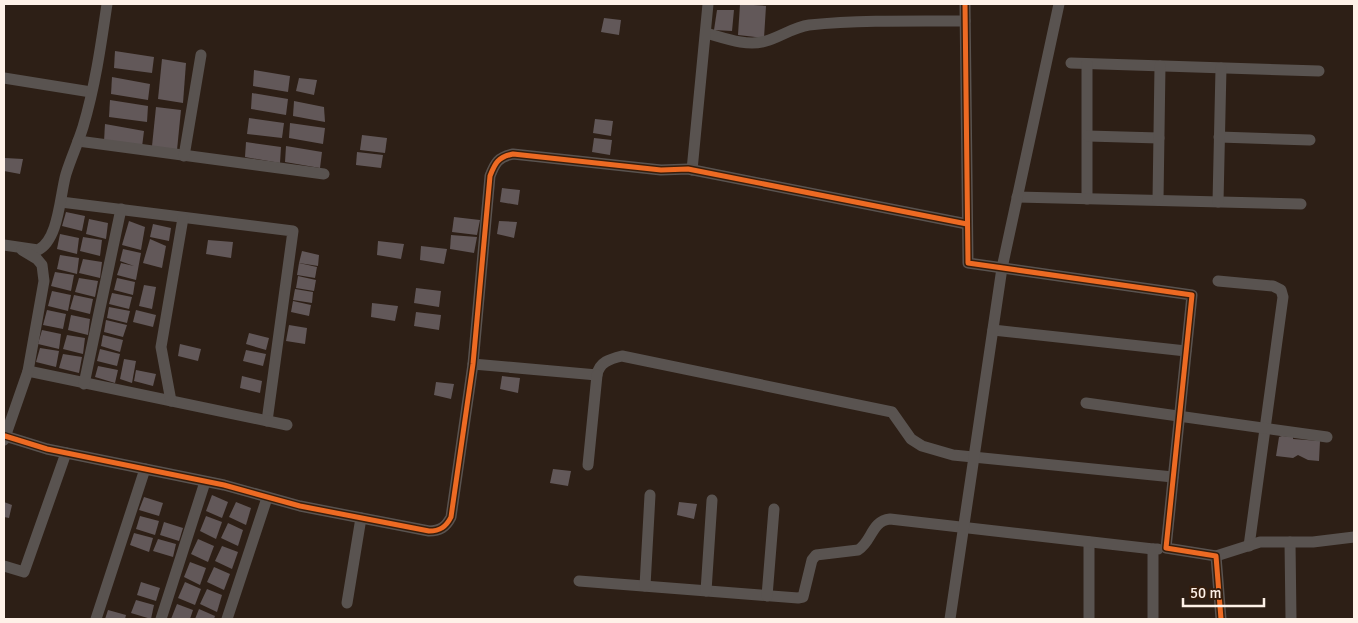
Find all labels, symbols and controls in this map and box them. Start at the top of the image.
scale bar [1183,576,1264,608]
text: 50 m [1190,584,1221,602]

